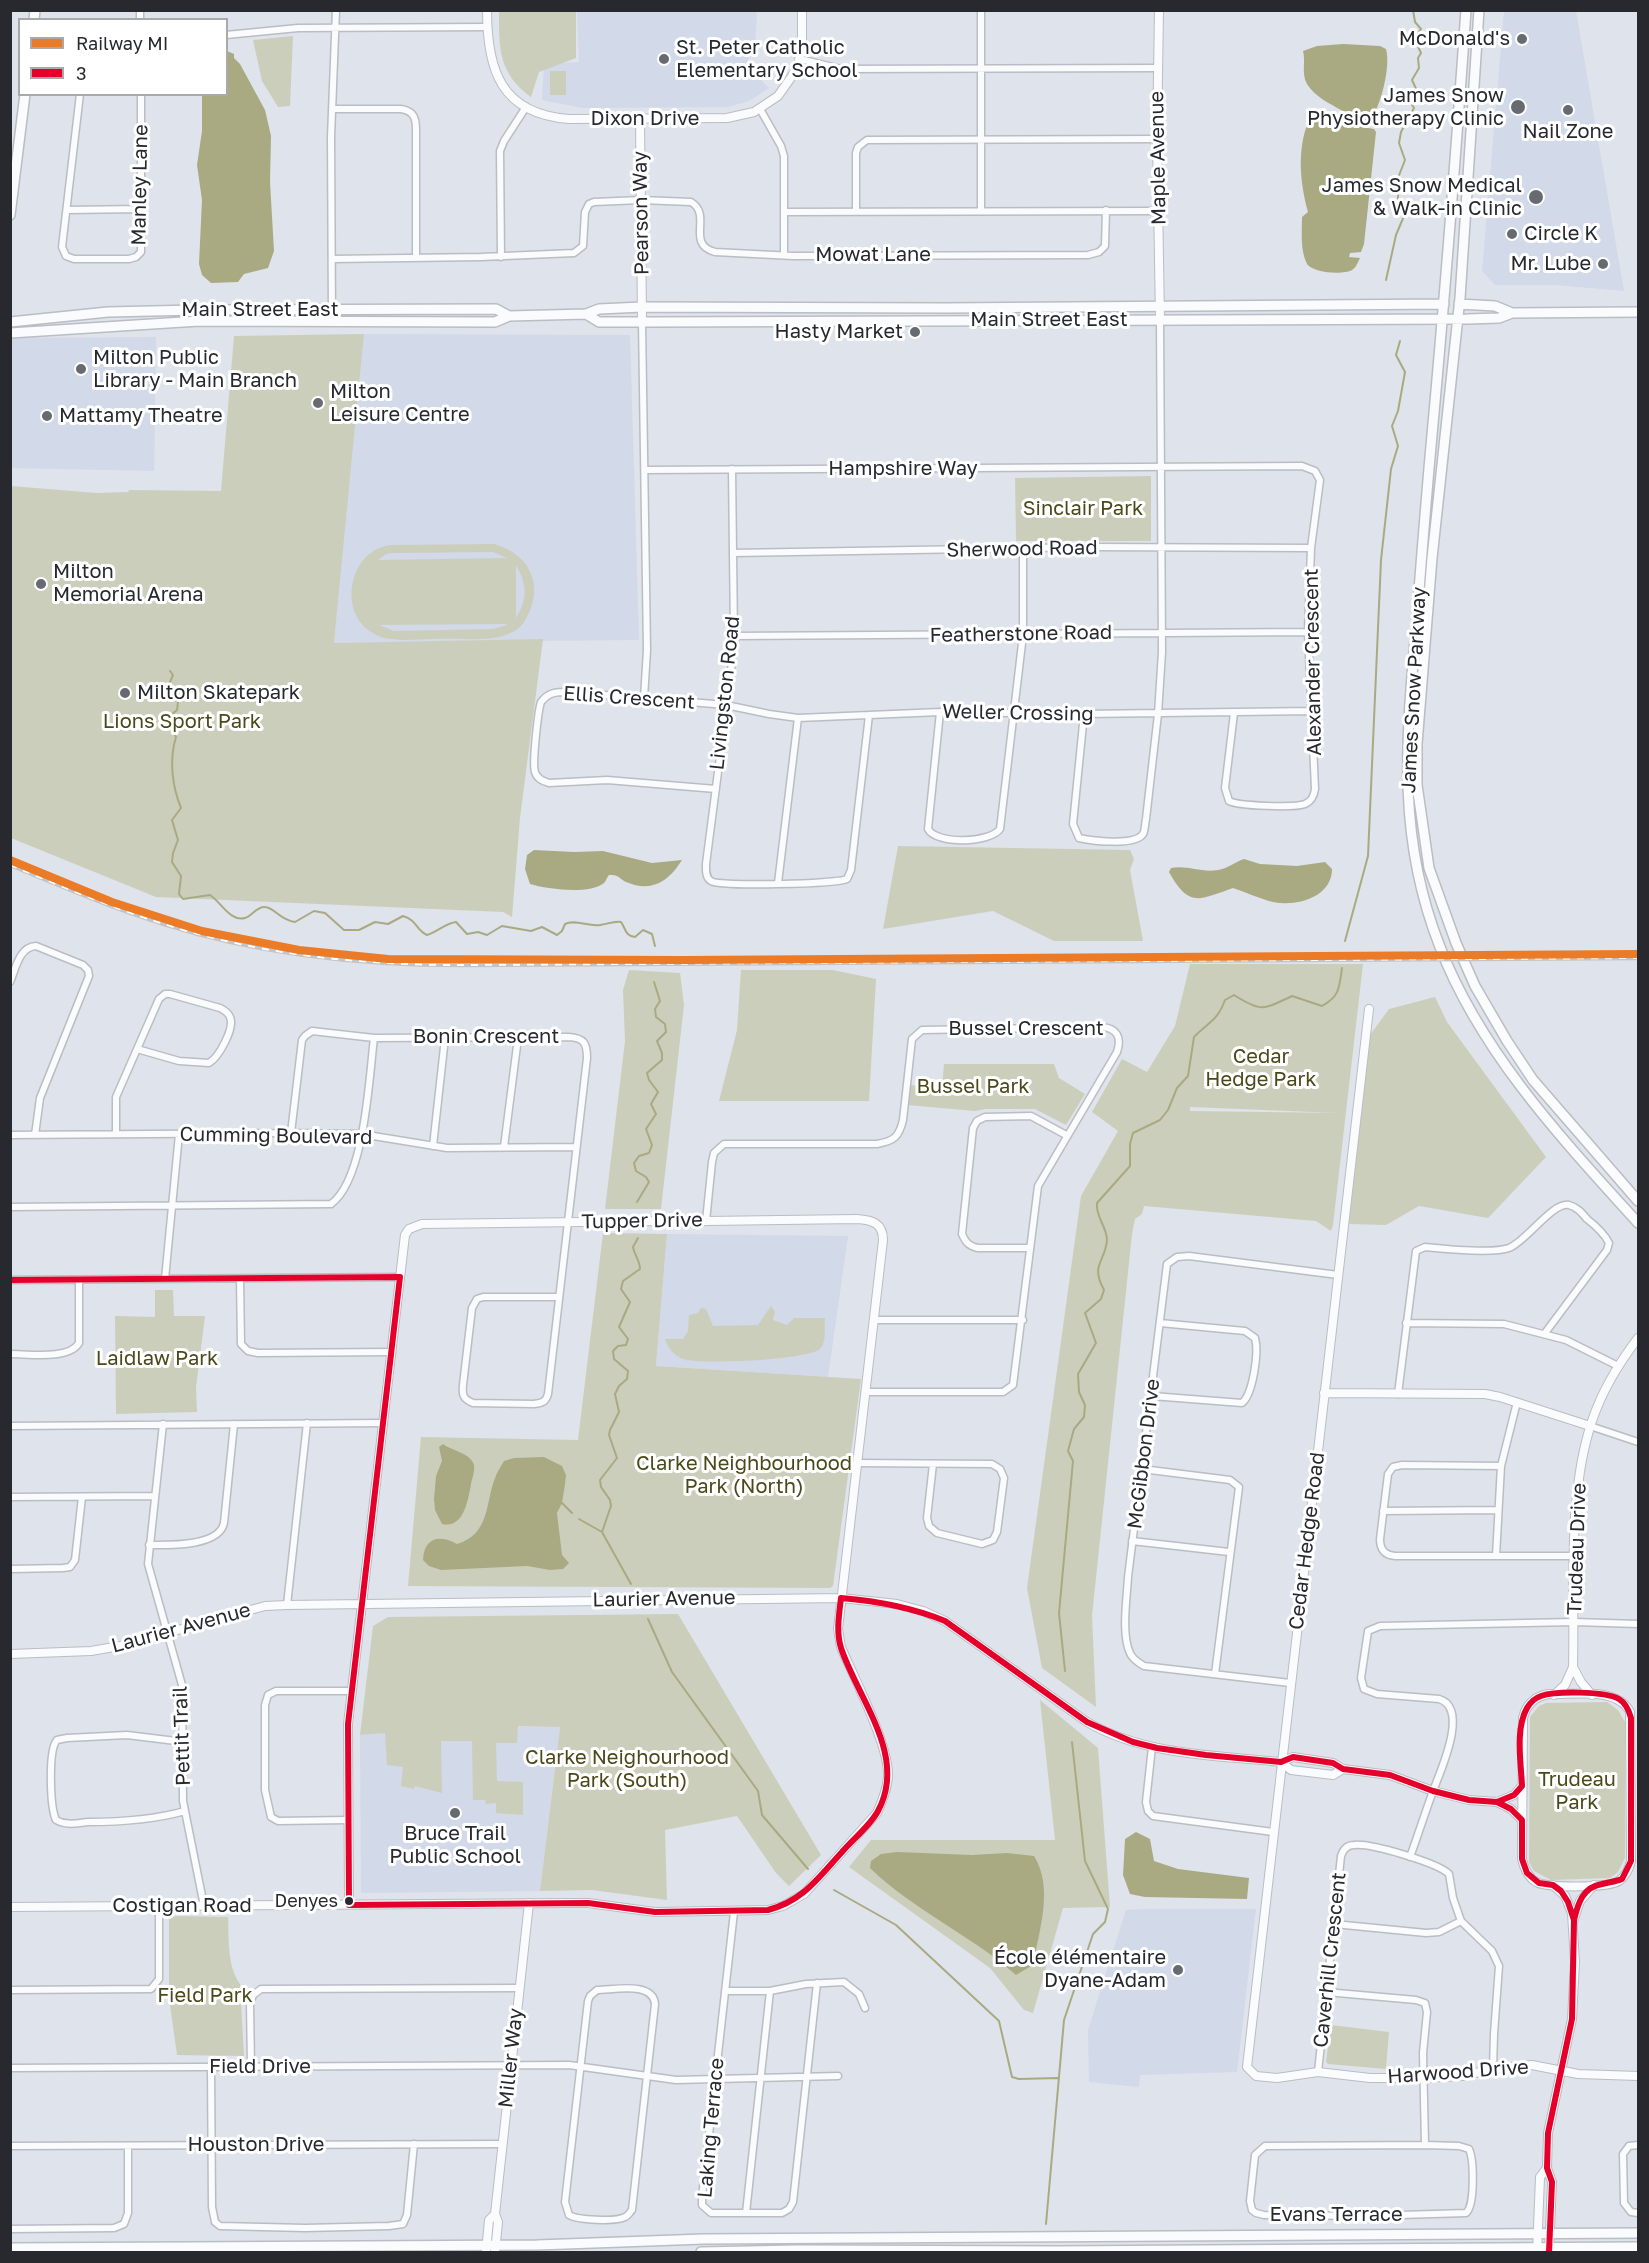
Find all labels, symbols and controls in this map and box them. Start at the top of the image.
legend [18,18,228,96]
place label: McDonald's [1399,27,1510,51]
text: Railway MI [76,32,168,54]
marker: McDonald's [1515,32,1529,46]
place label: St. Peter Catholic Elementary School [676,36,858,83]
marker: St. Peter Catholic Elementary School [657,52,671,66]
text: 3 [76,62,87,84]
place label: James Snow Physiotherapy Clinic [1307,84,1504,131]
street label: Maple Avenue [1145,91,1171,225]
marker: James Snow Physiotherapy Clinic [1509,98,1527,116]
marker: Nail Zone [1561,103,1575,117]
street label: Dixon Drive [591,107,699,131]
place label: Nail Zone [1523,120,1613,144]
street label: Manley Lane [127,124,153,246]
street label: Pearson Way [628,151,654,275]
place label: James Snow Medical & Walk-in Clinic [1322,174,1522,221]
marker: James Snow Medical & Walk-in Clinic [1527,188,1545,206]
place label: Circle K [1524,222,1598,246]
marker: Circle K [1505,227,1519,241]
street label: Mowat Lane [815,243,931,267]
place label: Mr. Lube [1510,252,1591,276]
marker: Mr. Lube [1596,257,1610,271]
street label: Main Street East [181,298,339,322]
street label: Main Street East [970,308,1128,332]
place label: Hasty Market [775,320,903,344]
marker: Hasty Market [908,325,922,339]
place label: Milton Public Library - Main Branch [93,346,297,393]
marker: Milton Public Library - Main Branch [74,362,88,376]
place label: Milton Leisure Centre [330,380,470,427]
marker: Milton Leisure Centre [311,396,325,410]
place label: Mattamy Theatre [59,404,222,428]
marker: Mattamy Theatre [40,409,54,423]
street label: Hampshire Way [828,457,978,481]
park label: Sinclair Park [1023,497,1143,521]
street label: Sherwood Road [946,536,1098,562]
place label: Milton Memorial Arena [53,560,204,607]
street label: Alexander Crescent [1299,568,1327,756]
marker: Milton Memorial Arena [34,577,48,591]
street label: James Snow Parkway [1397,586,1431,794]
street label: Livingston Road [705,615,745,771]
street label: Featherstone Road [930,620,1112,648]
place label: Milton Skatepark [137,681,300,705]
street label: Ellis Crescent [562,681,696,715]
marker: Milton Skatepark [118,686,132,700]
street label: Weller Crossing [942,700,1094,726]
park label: Lions Sport Park [103,710,261,734]
street label: Bussel Crescent [948,1017,1104,1041]
street label: Bonin Crescent [413,1025,559,1049]
park label: Cedar Hedge Park [1205,1045,1317,1092]
park label: Bussel Park [917,1075,1029,1099]
street label: Cumming Boulevard [179,1122,373,1150]
street label: Tupper Drive [581,1208,703,1234]
park label: Laidlaw Park [96,1347,218,1371]
street label: McGibbon Drive [1123,1378,1165,1530]
street label: Cedar Hedge Road [1284,1451,1330,1631]
park label: Clarke Neighbourhood Park (North) [636,1452,852,1499]
street label: Trudeau Drive [1563,1482,1591,1616]
street label: Laurier Avenue [592,1586,736,1612]
street label: Laurier Avenue [109,1598,253,1658]
street label: Pettit Trail [168,1686,196,1786]
park label: Clarke Neighourhood Park (South) [525,1746,729,1793]
park label: Trudeau Park [1538,1768,1616,1815]
marker: Bruce Trail Public School [448,1806,462,1820]
place label: Bruce Trail Public School [389,1822,521,1869]
street label: Caverhill Crescent [1309,1871,1351,2049]
place label: Denyes [275,1890,338,1912]
street label: Costigan Road [112,1894,252,1918]
marker: Denyes [343,1895,355,1907]
place label: École élémentaire Dyane-Adam [994,1946,1166,1993]
marker: École élémentaire Dyane-Adam [1171,1963,1185,1977]
park label: Field Park [157,1984,253,2008]
street label: Miller Way [494,2007,528,2109]
street label: Field Drive [209,2055,311,2079]
street label: Harwood Drive [1387,2055,1529,2089]
street label: Laking Terrace [693,2057,729,2199]
street label: Houston Drive [188,2133,324,2157]
street label: Evans Terrace [1269,2203,1403,2227]

